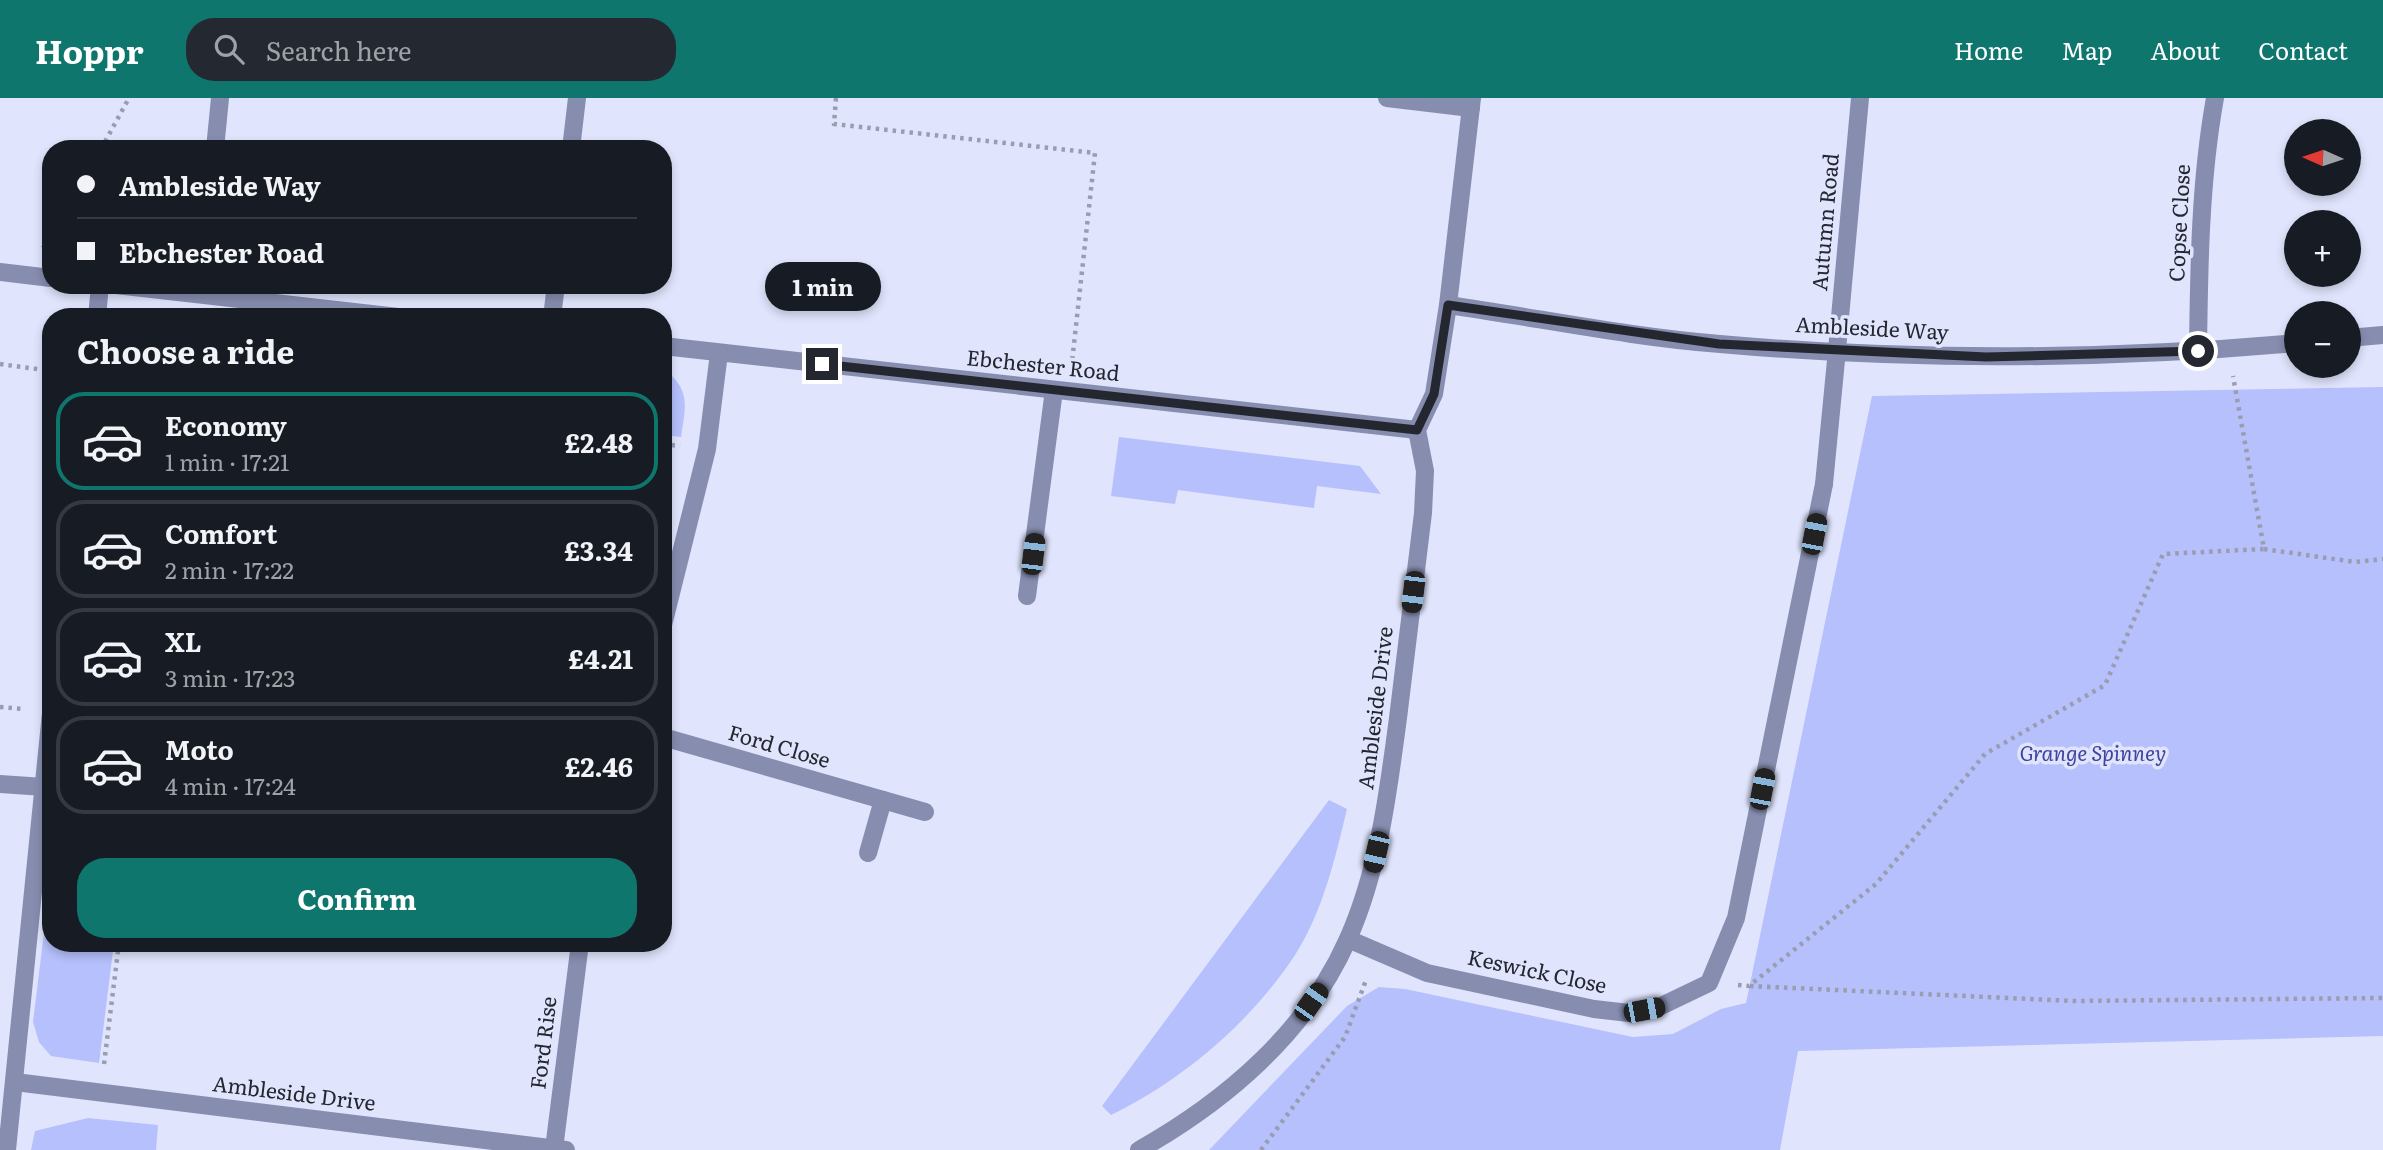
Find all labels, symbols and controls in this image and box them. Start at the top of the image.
search box [186,18,676,81]
text: Hoppr [35,25,144,74]
icon: search [210,30,248,68]
text: Search here [266,30,412,69]
text: Home [1954,32,2023,67]
text: Map [2061,32,2112,67]
text: About [2150,32,2220,67]
text: Contact [2258,32,2348,67]
north arrow [2284,119,2361,196]
map controls [2284,119,2361,378]
street label: Autumn Road [1802,152,1845,292]
street label: Copse Close [2159,163,2196,282]
text: Ambleside Way [119,165,321,204]
button: + [2284,210,2361,287]
text: Ebchester Road [119,232,324,271]
callout: 1 min [764,262,880,312]
text: 1 min [792,269,854,303]
button: − [2284,301,2361,378]
street label: Ambleside Way [1795,307,1951,346]
text: Choose a ride [77,326,294,374]
route start [2182,335,2214,367]
street label: Ebchester Road [965,340,1122,387]
route end [806,348,838,380]
text: Economy [165,405,287,444]
icon: car [81,410,144,473]
text: £2.48 [565,422,633,461]
text: 1 min · 17:21 [165,444,289,478]
car [1800,511,1829,557]
text: Comfort [165,513,277,552]
icon: car [81,518,144,581]
text: £3.34 [564,530,633,569]
car [1021,532,1046,576]
text: 2 min · 17:22 [165,552,294,586]
car [1401,570,1426,614]
text: XL [165,621,202,660]
street label: Ambleside Drive [1348,624,1399,791]
icon: car [81,626,144,689]
text: £4.21 [568,638,633,677]
text: 3 min · 17:23 [165,660,296,694]
street label: Ford Close [725,715,834,774]
text: Moto [165,729,234,768]
icon: car [81,734,144,797]
park label: Grange Spinney [2020,736,2166,767]
text: £2.46 [565,746,633,785]
car [1748,766,1777,812]
text: 4 min · 17:24 [165,768,296,802]
car [1362,829,1391,875]
button: Confirm [77,858,637,938]
street label: Keswick Close [1465,940,1610,999]
car [1291,979,1332,1025]
street label: Ford Rise [520,994,563,1091]
car [1622,996,1667,1024]
street label: Ambleside Drive [211,1066,378,1117]

